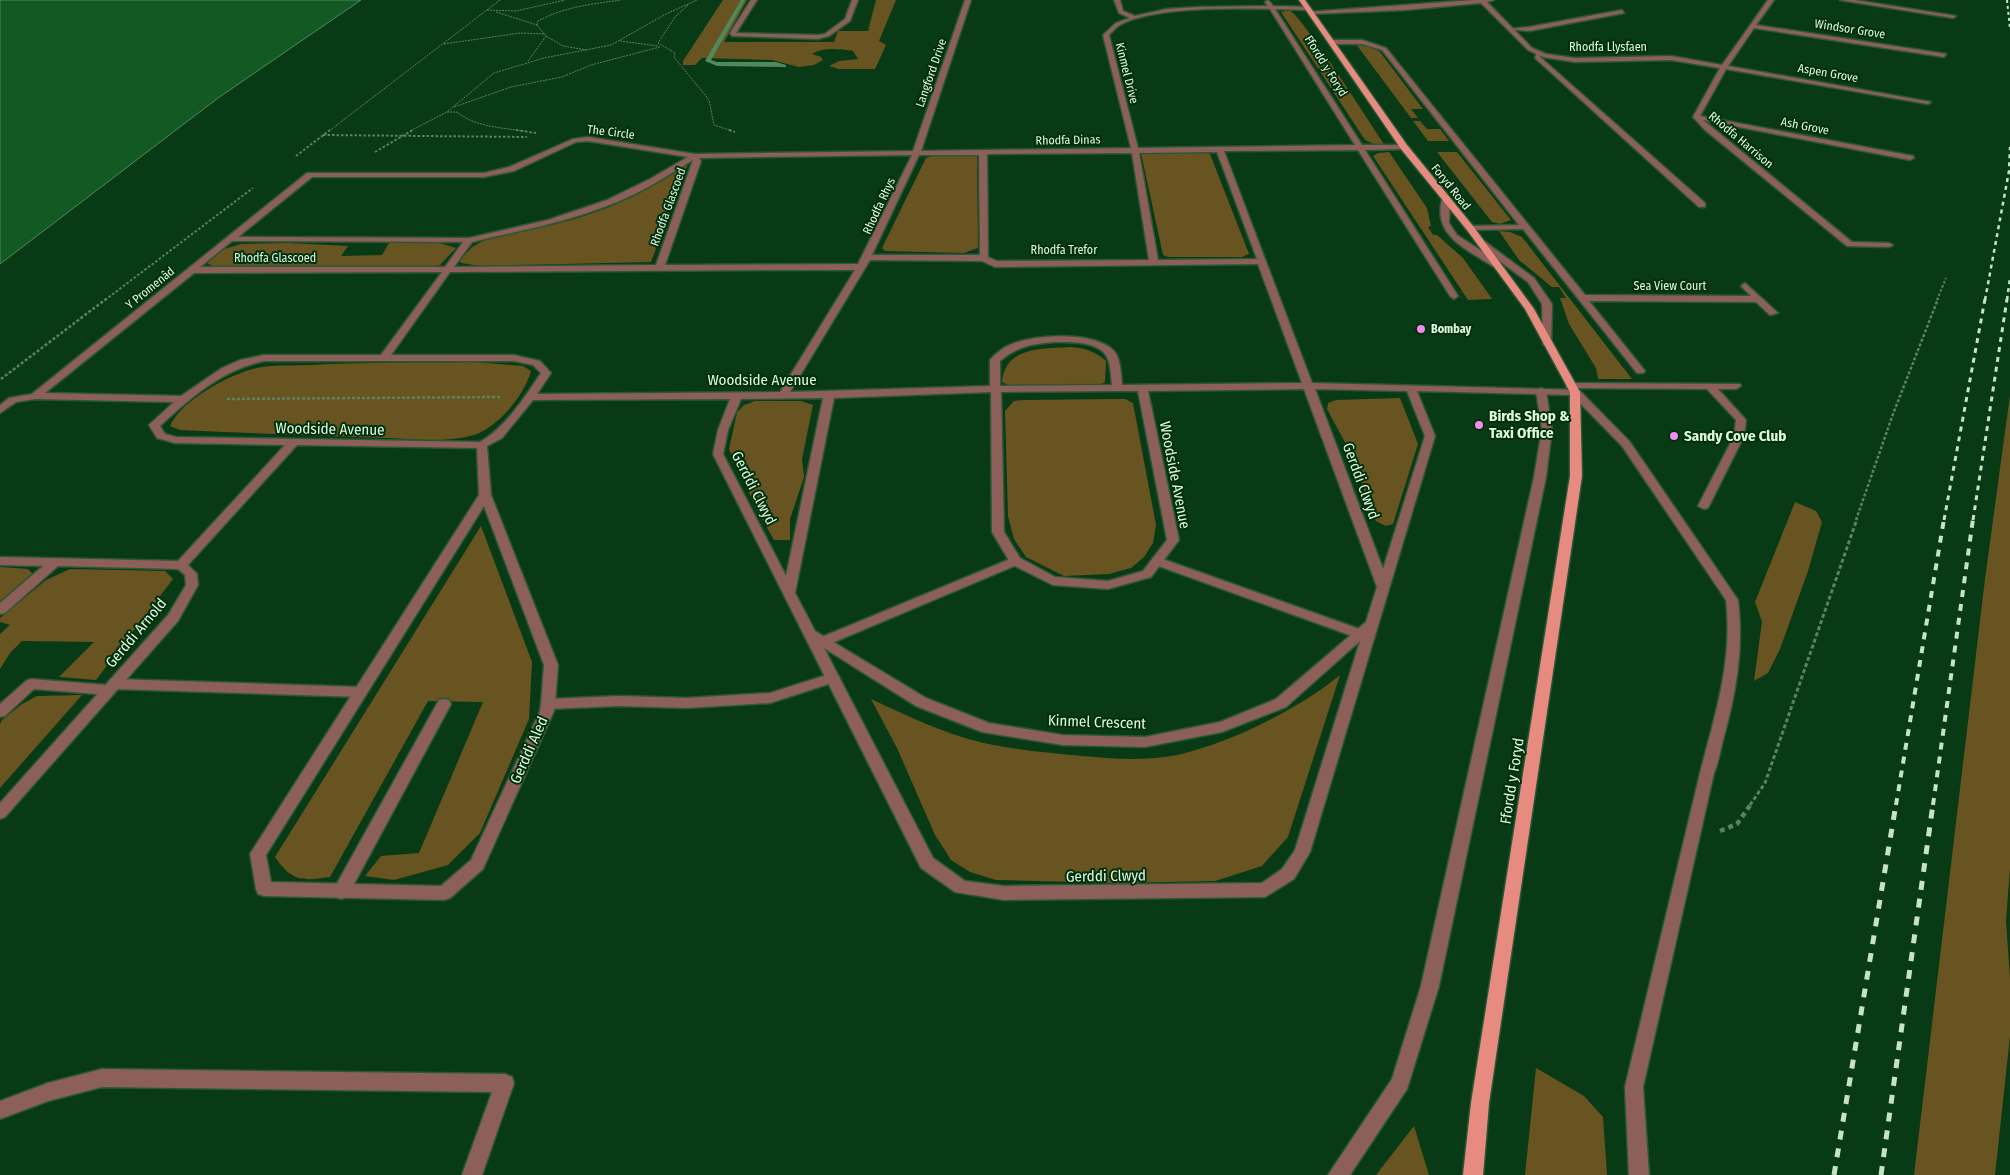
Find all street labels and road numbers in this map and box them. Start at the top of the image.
street label: Windsor Grove [1814,16,1886,42]
street label: Ffordd y Foryd [1302,33,1350,99]
street label: Langford Drive [913,37,949,109]
street label: Rhodfa Llysfaen [1569,40,1647,54]
street label: Kinmel Drive [1113,41,1141,105]
street label: Aspen Grove [1797,61,1859,85]
street label: Rhodfa Harrison [1706,109,1776,171]
street label: Ash Grove [1780,114,1830,138]
street label: The Circle [586,122,636,142]
street label: Rhodfa Dinas [1035,132,1101,148]
street label: Foryd Road [1428,161,1474,213]
street label: Rhodfa Glascoed [647,166,689,248]
street label: Rhodfa Rhys [860,175,898,237]
street label: Rhodfa Trefor [1031,243,1098,257]
street label: Rhodfa Glascoed [234,251,316,265]
street label: Y Promenâd [123,264,177,312]
street label: Sea View Court [1634,279,1706,293]
street label: Woodside Avenue [707,371,817,389]
street label: Woodside Avenue [275,419,385,439]
street label: Woodside Avenue [1156,420,1194,530]
street label: Gerddi Clwyd [1339,440,1383,522]
street label: Gerddi Clwyd [728,448,780,528]
street label: Gerddi Arnold [102,595,170,671]
street label: Kinmel Crescent [1047,711,1147,733]
street label: Gerddi Aled [506,714,552,786]
street label: Ffordd y Foryd [1496,737,1528,825]
street label: Gerddi Clwyd [1066,866,1146,886]

